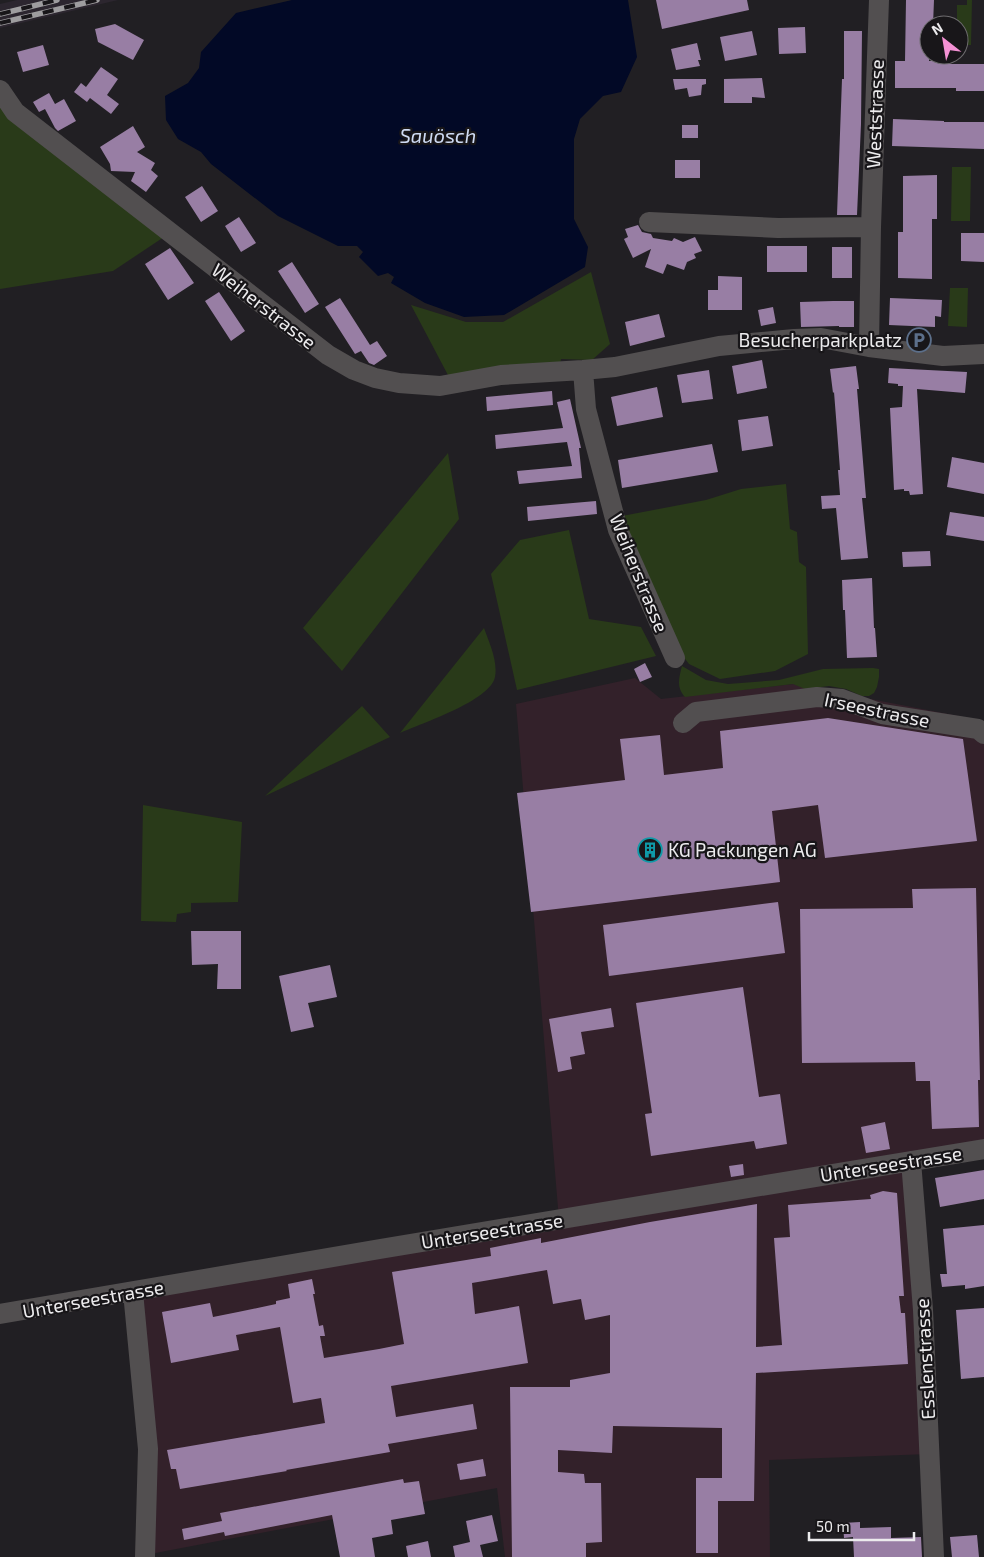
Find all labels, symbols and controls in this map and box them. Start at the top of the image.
north arrow [919,15,969,65]
text: N [928,19,946,38]
street label: Weststrasse [861,59,888,169]
water label: Sauösch [400,123,476,147]
street label: Weiherstrasse [208,258,321,353]
parking icon: Besucherparkplatz [906,327,932,353]
place label: Besucherparkplatz [739,328,902,351]
street label: Weiherstrasse [605,510,674,635]
street label: Irseestrasse [822,687,932,732]
building icon: KG Packungen AG [637,837,663,863]
place label: KG Packungen AG [668,838,817,861]
street label: Unterseestrasse [818,1141,963,1186]
street label: Unterseestrasse [419,1208,564,1253]
street label: Unterseestrasse [20,1275,165,1322]
street label: Esslenstrasse [910,1298,939,1420]
scale bar [809,1510,914,1542]
text: 50 m [816,1517,850,1535]

